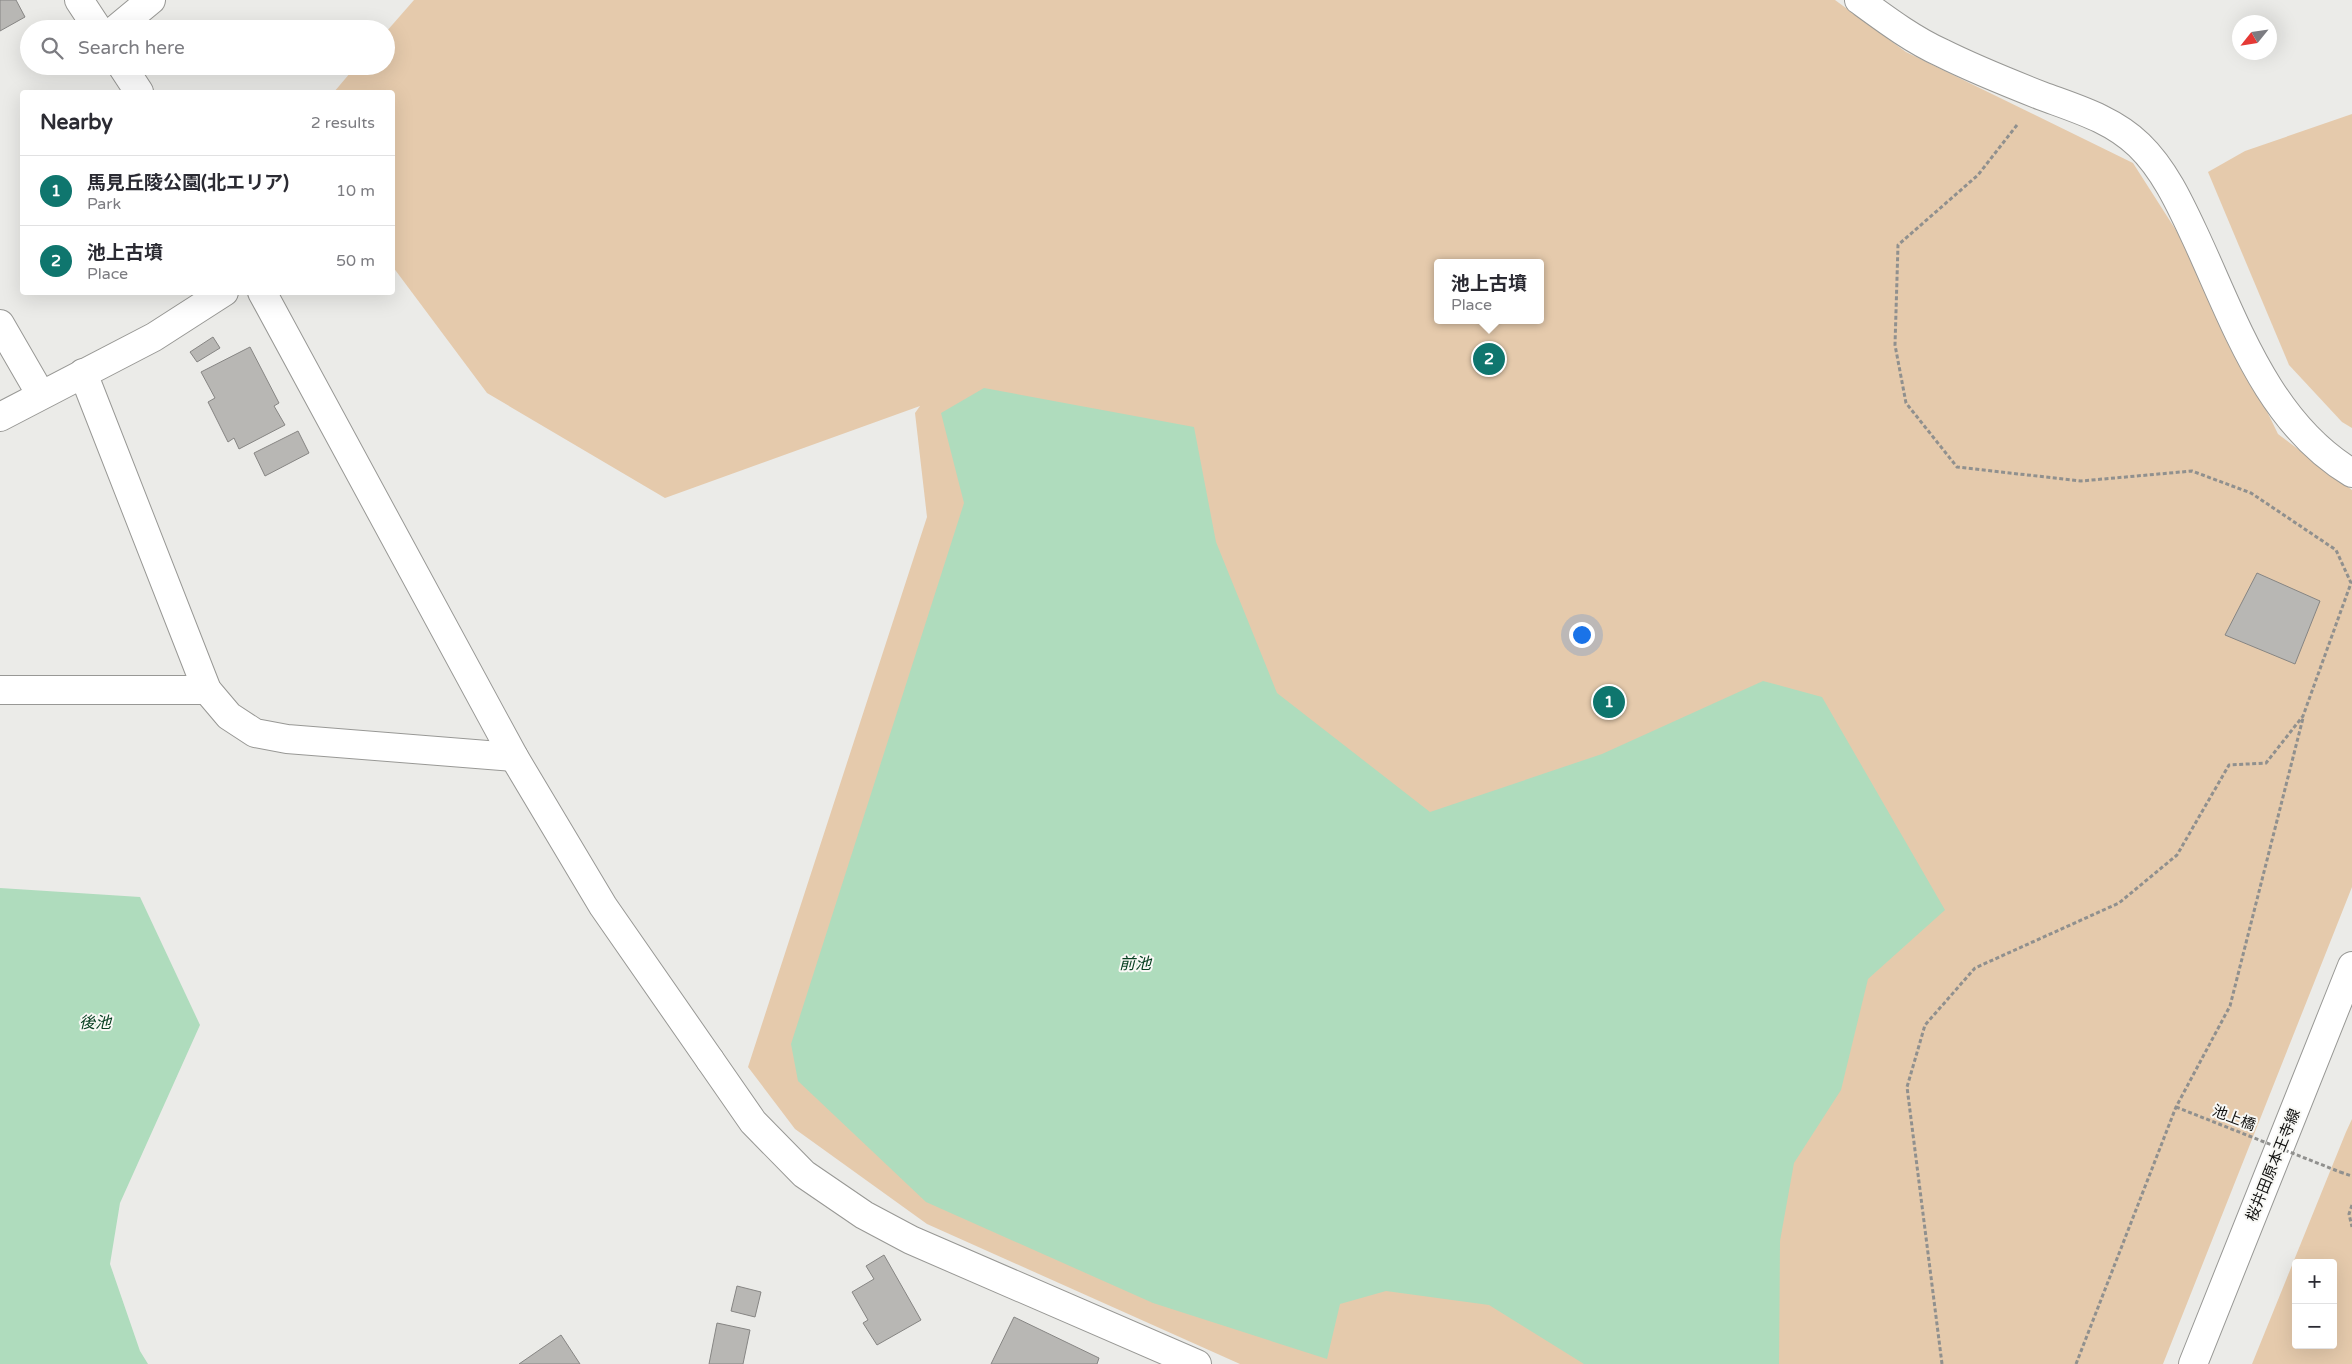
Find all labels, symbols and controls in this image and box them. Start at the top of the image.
north arrow [2232,15,2277,60]
search box [20,20,395,75]
icon: search [38,34,66,62]
text: Search here [78,37,185,59]
text: Nearby [40,110,113,135]
text: 2 results [311,113,375,133]
text: 馬見丘陵公園(北エリア) [87,172,289,194]
text: 1 [51,181,61,201]
text: 10 m [336,181,375,201]
text: Park [87,194,121,214]
text: 池上古墳 [87,242,163,264]
text: 2 [51,251,61,271]
text: 50 m [336,251,375,271]
popup [1434,259,1544,324]
text: Place [87,264,128,284]
text: 池上古墳 [1451,273,1527,295]
text: Place [1451,295,1492,315]
pin: 2 [1473,340,1505,378]
your location [1569,622,1595,648]
pin: 1 [1593,683,1625,721]
water label: 前池 [1119,954,1153,974]
water label: 後池 [79,1013,113,1033]
street label: 池上橋 [2210,1102,2258,1134]
street label: 桜井田原本王寺線 [2242,1106,2304,1224]
map controls [2292,1259,2337,1349]
button: + [2292,1259,2337,1304]
button: − [2292,1304,2337,1349]

